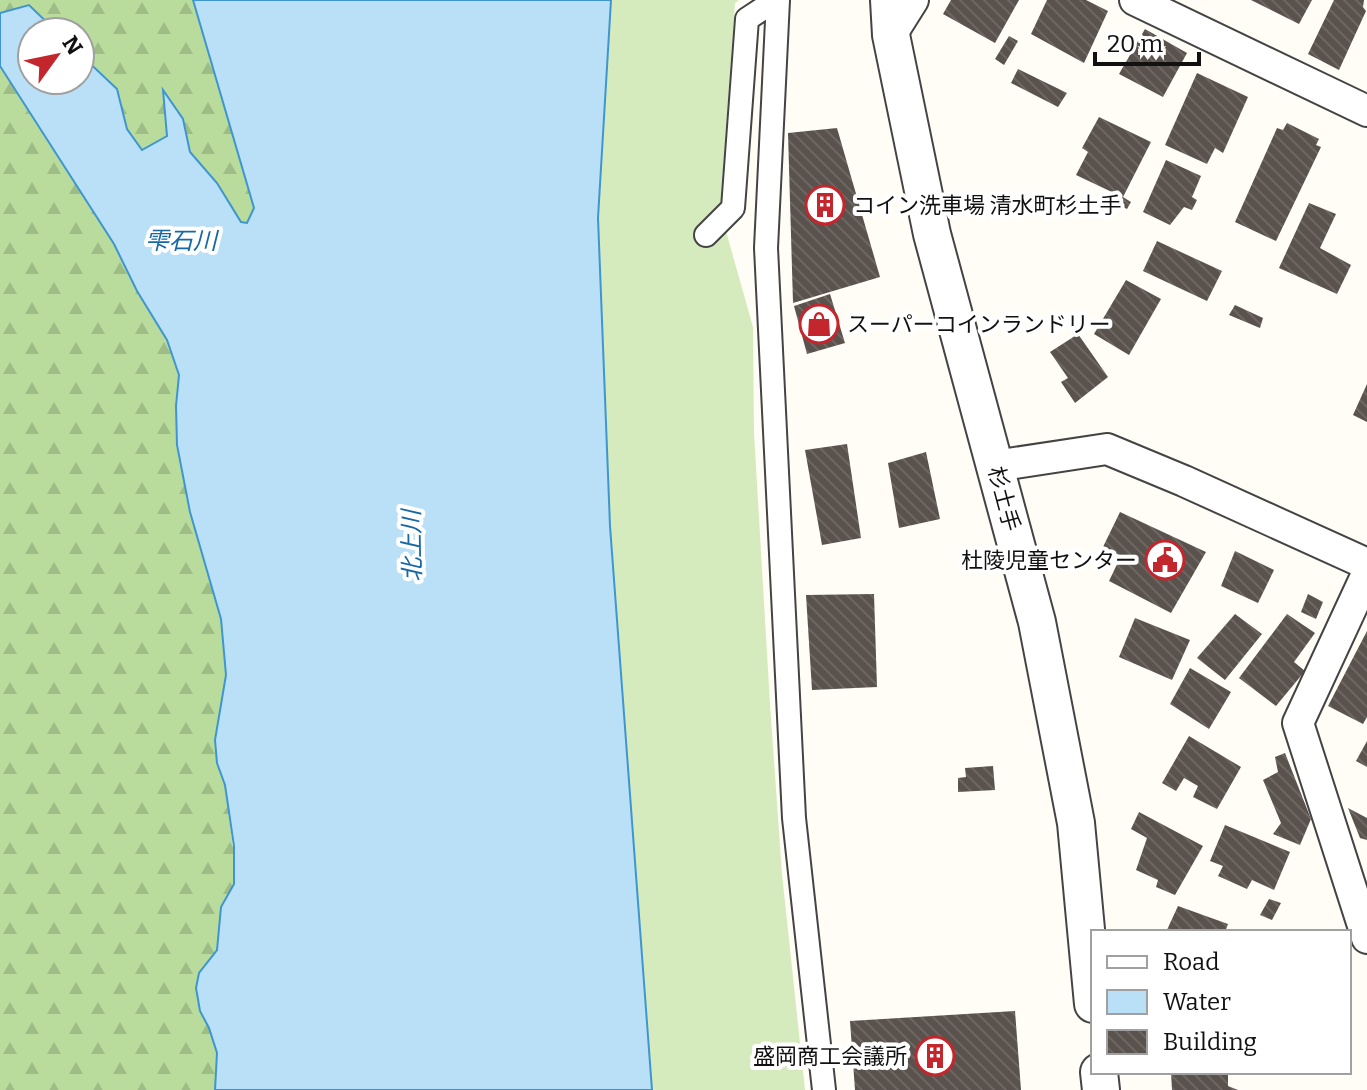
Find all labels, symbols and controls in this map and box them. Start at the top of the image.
north arrow [16,16,96,96]
scale bar [1095,16,1199,66]
text: 20 m [1107,30,1163,58]
text: N [56,31,88,60]
building icon: コイン洗車場 清水町杉土手 [804,184,846,226]
place label: コイン洗車場 清水町杉土手 [853,192,1121,219]
water label: 雫石川 [145,227,220,255]
shop icon: スーパーコインランドリー [798,303,840,345]
place label: スーパーコインランドリー [847,311,1111,338]
street label: 杉土手 [982,464,1026,534]
water label: 北上川 [397,507,427,582]
public building icon: 杜陵児童センター [1144,539,1186,581]
place label: 杜陵児童センター [961,547,1137,574]
legend [1091,930,1351,1074]
text: Road [1163,948,1219,976]
text: Water [1163,988,1231,1016]
text: Building [1163,1028,1257,1056]
building icon: 盛岡商工会議所 [914,1035,956,1077]
place label: 盛岡商工会議所 [753,1043,907,1070]

